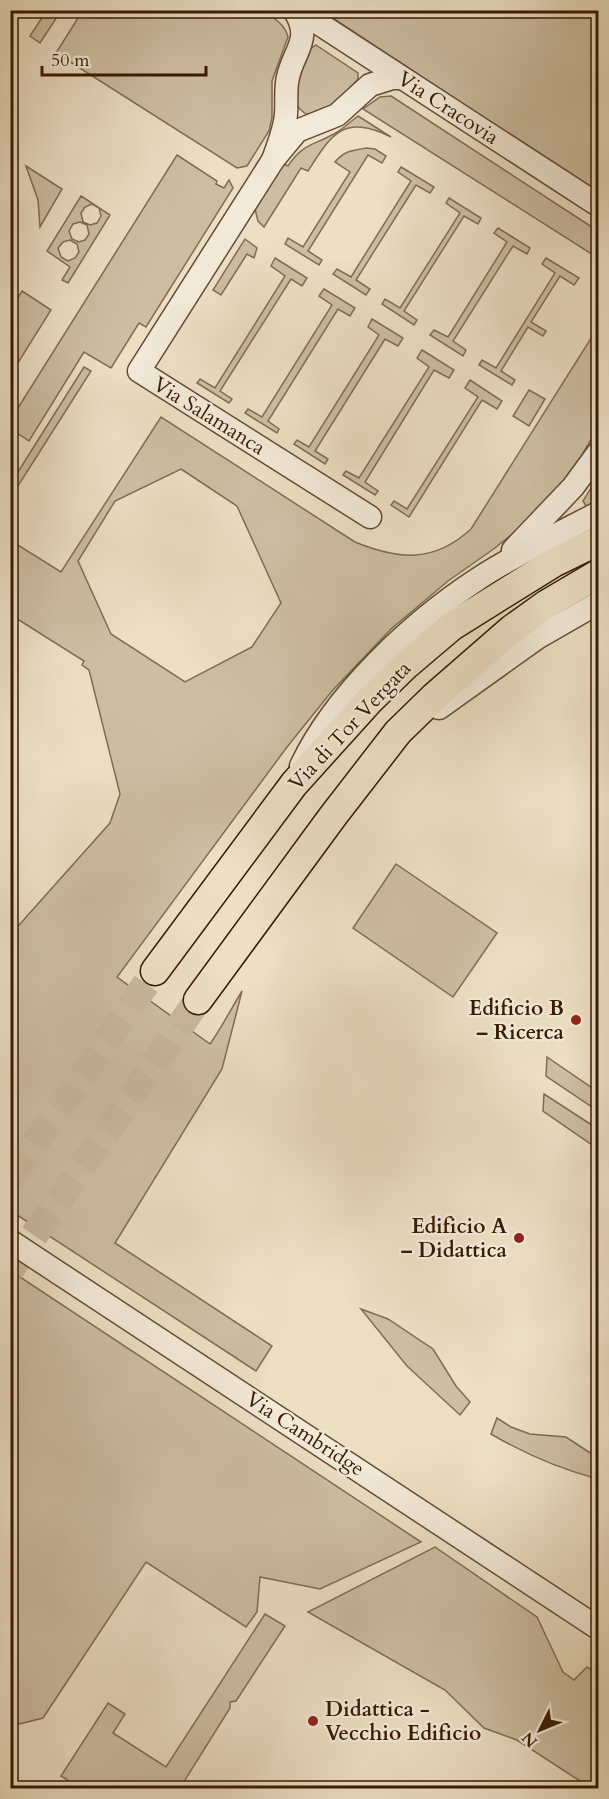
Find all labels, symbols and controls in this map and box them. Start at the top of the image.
scale bar [42,39,206,77]
text: 50 m [51,48,90,73]
street label: Via Cracovia [392,64,504,152]
street label: Via Salamanca [147,370,271,462]
street label: Via di Tor Vergata [282,655,418,797]
place label: Edificio B – Ricerca [469,994,565,1047]
marker: Edificio B – Ricerca [569,1013,583,1027]
place label: Edificio A – Didattica [401,1212,508,1265]
marker: Edificio A – Didattica [512,1231,526,1245]
street label: Via Cambridge [240,1385,370,1483]
place label: Didattica - Vecchio Edificio [325,1695,481,1748]
north arrow [510,1700,570,1760]
marker: Didattica - Vecchio Edificio [306,1714,320,1728]
text: N [517,1727,543,1752]

